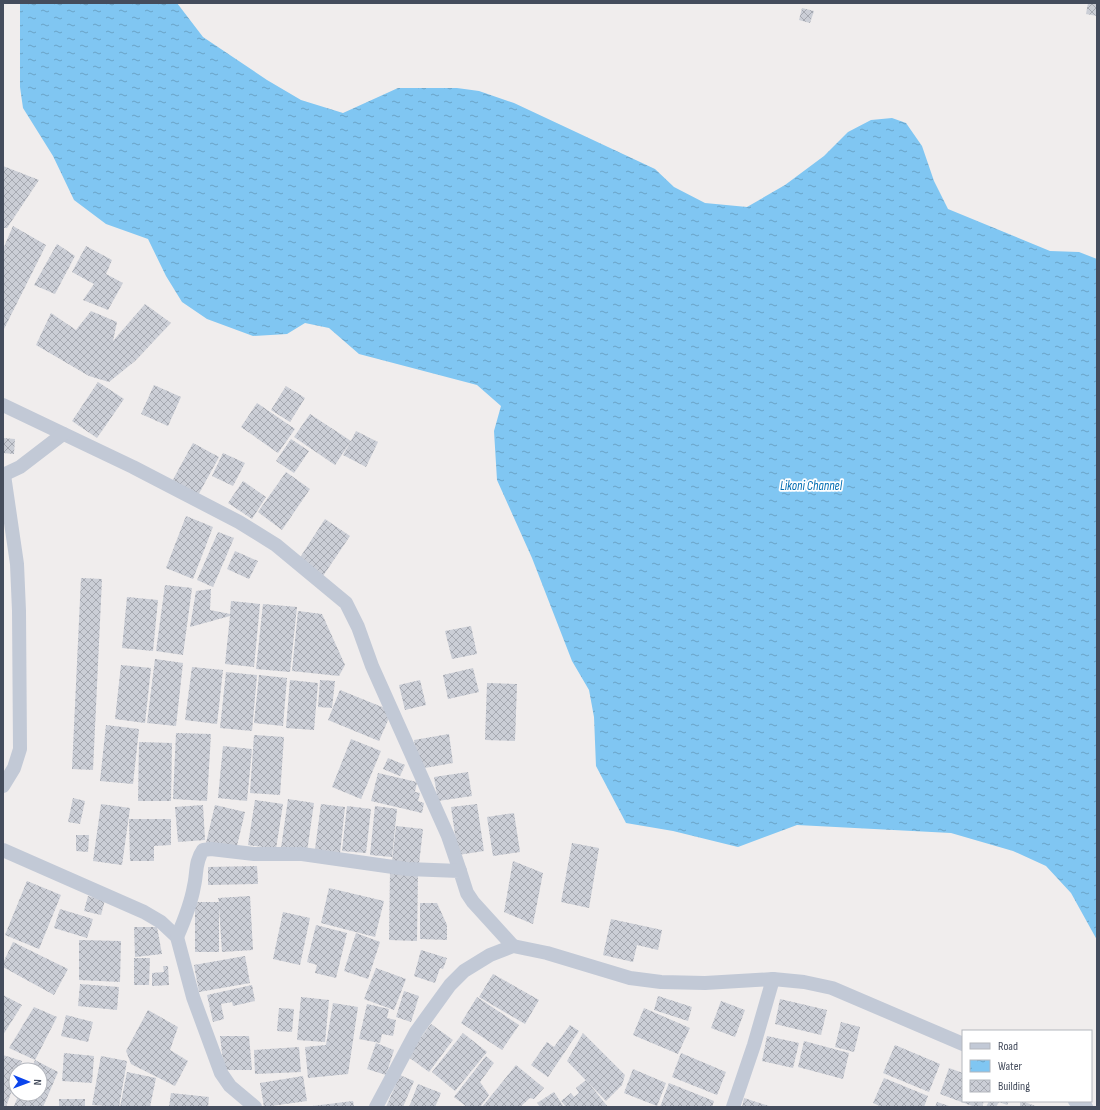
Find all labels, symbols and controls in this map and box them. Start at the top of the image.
water label: Likoni Channel [780,478,843,494]
legend [962,1030,1092,1102]
text: Road [998,1039,1018,1054]
text: Water [998,1059,1022,1074]
north arrow [8,1062,48,1102]
text: N [31,1079,44,1085]
text: Building [998,1079,1030,1094]

